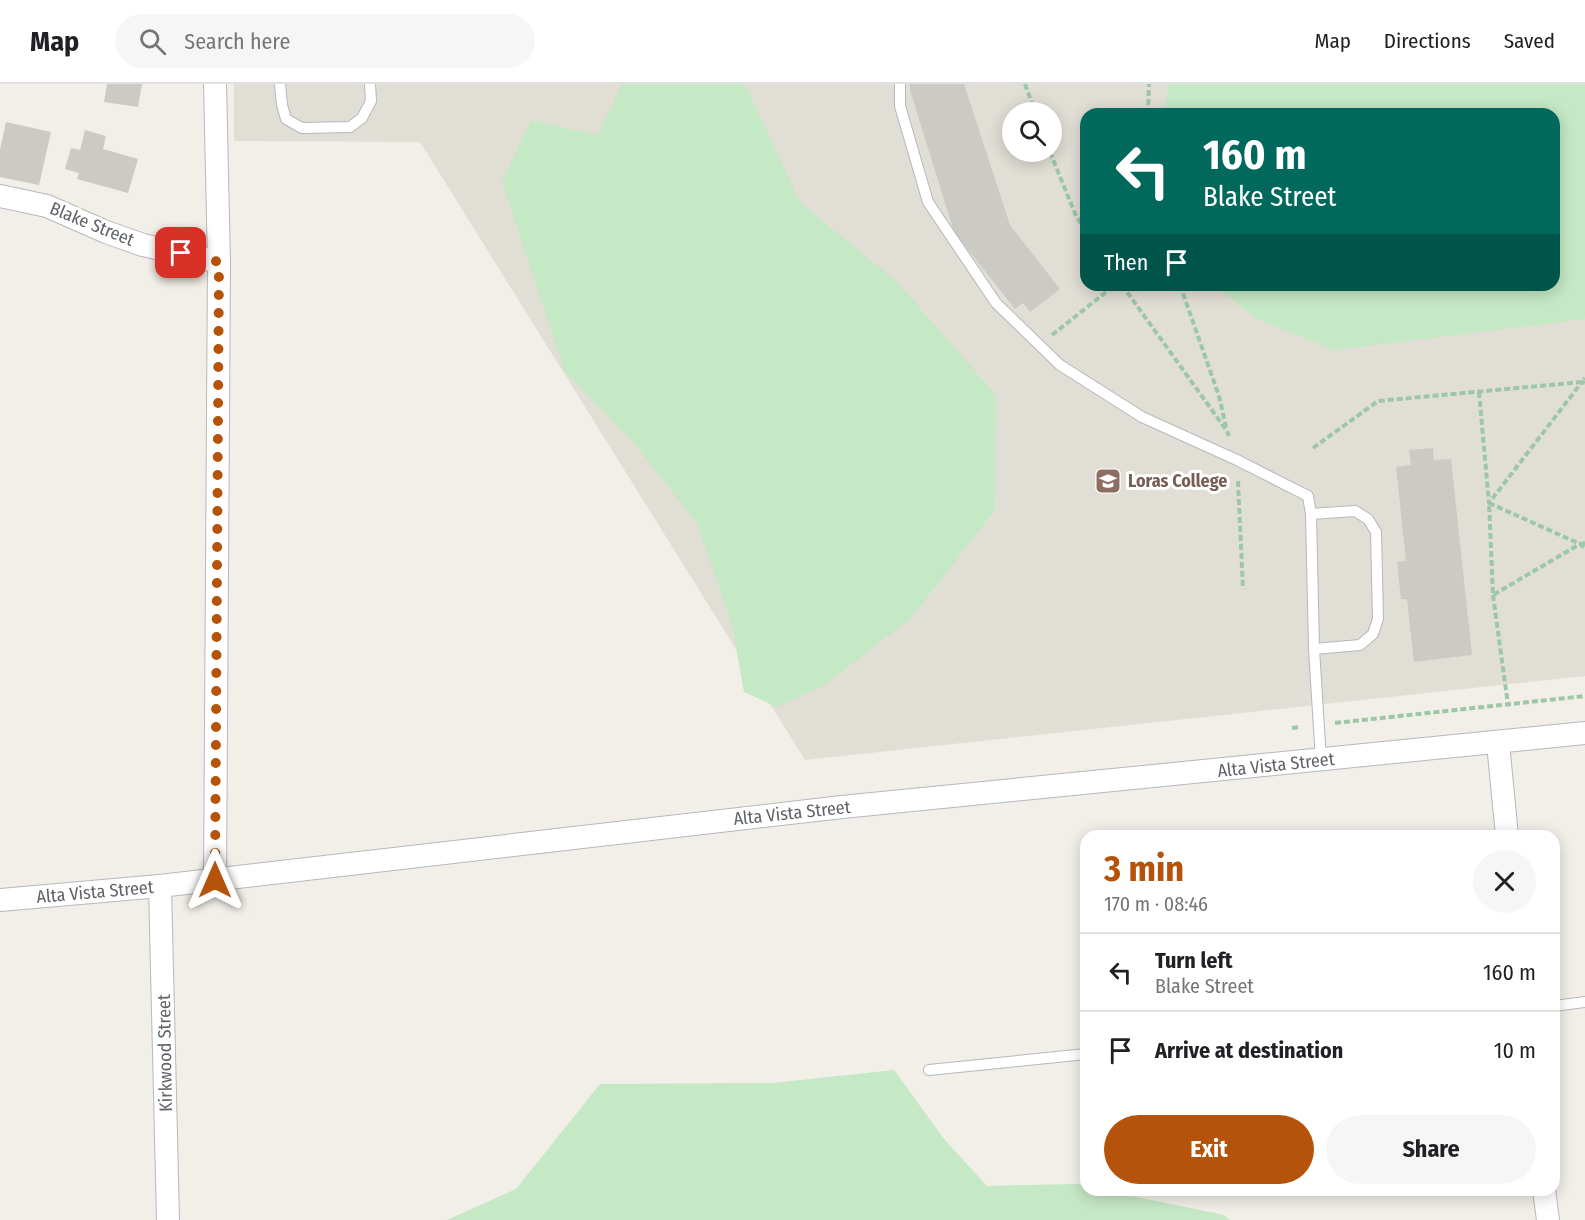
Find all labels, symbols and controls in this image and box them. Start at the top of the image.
search box [115,14,535,68]
text: Map [30,25,79,58]
icon: search [136,25,169,58]
text: Search here [184,28,290,55]
text: Map [1314,28,1351,54]
text: Directions [1384,28,1471,54]
text: Saved [1504,28,1555,54]
map controls [1002,102,1062,162]
button: search [1002,102,1062,162]
text: 160 m [1203,130,1306,180]
icon: left [1104,132,1182,210]
text: Blake Street [1203,181,1336,213]
street label: Blake Street [47,197,137,251]
pin [155,227,206,278]
icon: arrive [164,236,197,269]
icon: arrive [1160,246,1193,279]
text: Then [1104,249,1148,276]
school or university icon: Loras College [1093,466,1123,496]
place label: Loras College [1128,470,1227,492]
street label: Alta Vista Street [1216,748,1336,782]
street label: Alta Vista Street [732,796,852,830]
text: 3 min [1104,847,1184,891]
position arrow [183,848,247,912]
button: close [1473,850,1536,913]
street label: Alta Vista Street [36,876,155,908]
text: 170 m · 08:46 [1104,892,1208,916]
text: Turn left [1155,947,1233,974]
icon: left [1104,956,1137,989]
text: 160 m [1483,959,1536,986]
text: Blake Street [1155,974,1254,998]
street label: Kirkwood Street [153,994,177,1112]
icon: arrive [1104,1034,1137,1067]
text: Arrive at destination [1155,1037,1343,1064]
text: 10 m [1494,1037,1536,1064]
button: Exit [1104,1115,1314,1184]
button: Share [1326,1115,1536,1184]

